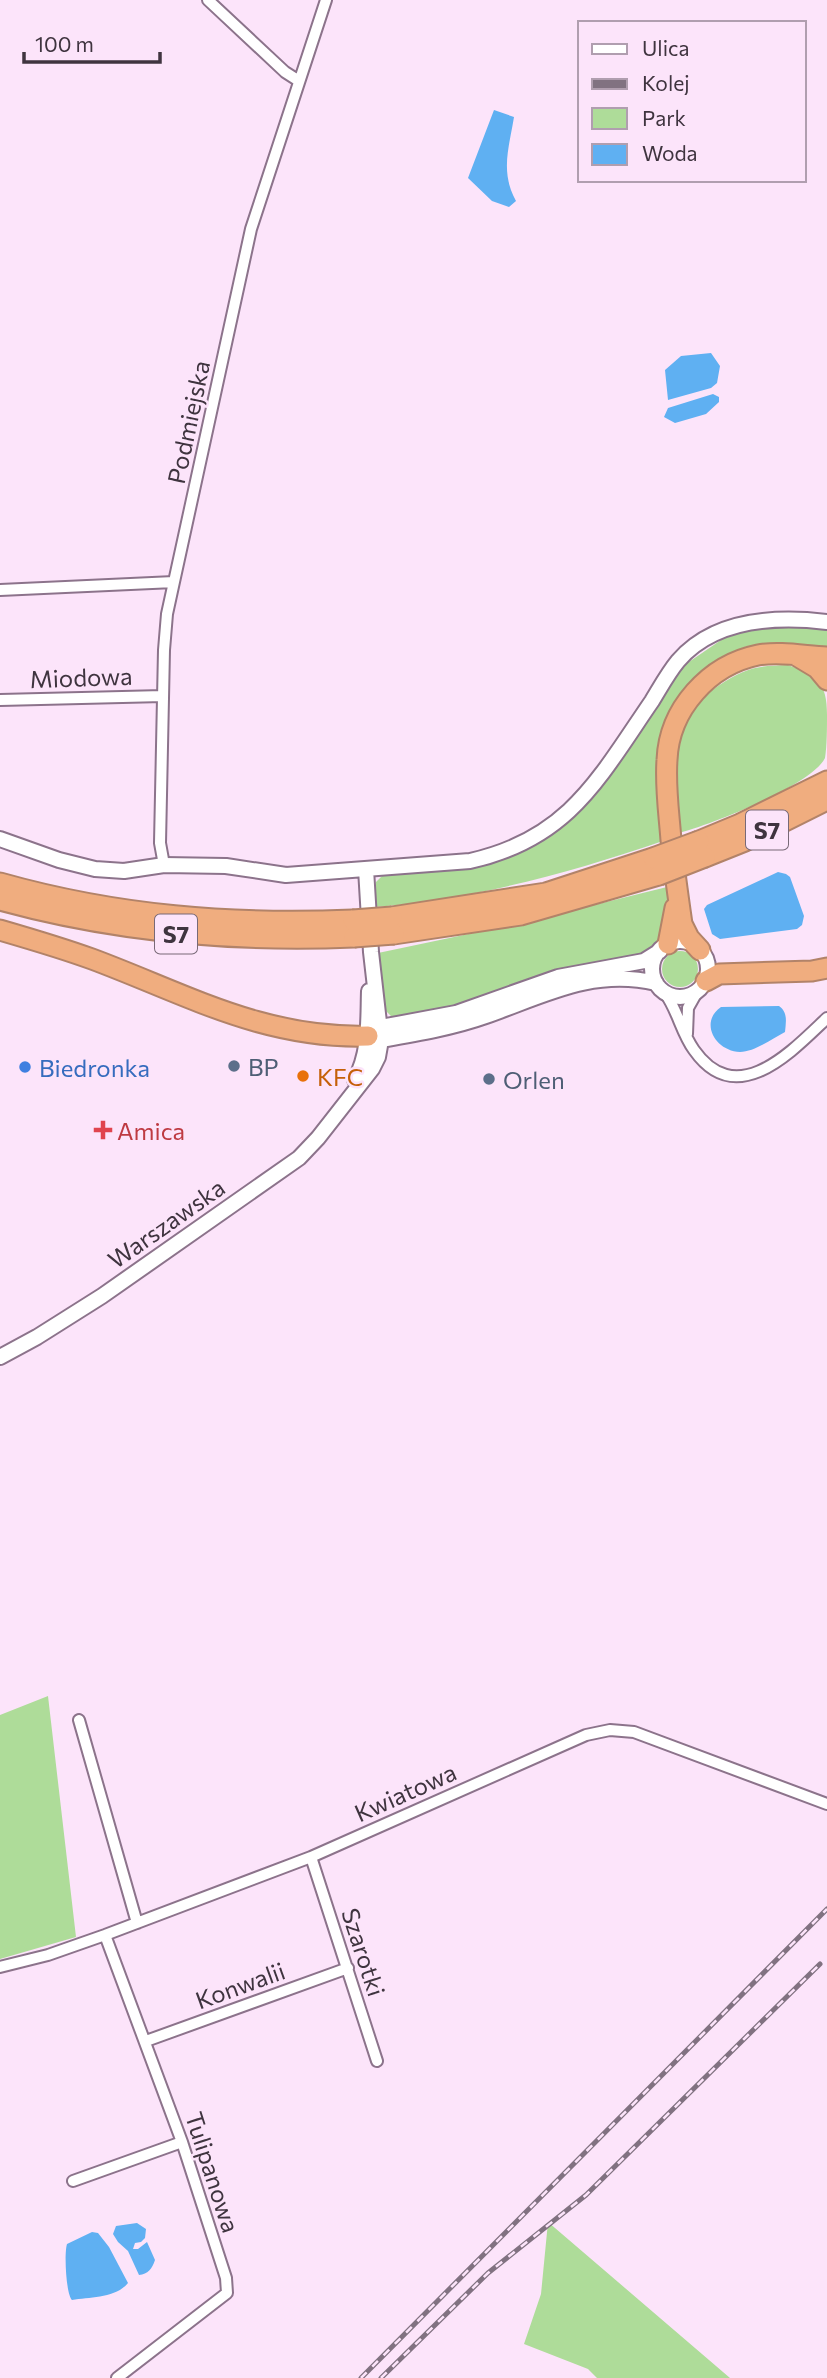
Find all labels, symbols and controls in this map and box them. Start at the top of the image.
scale bar [24,21,161,65]
legend [578,21,806,182]
text: 100 m [35,31,94,56]
text: Ulica [642,35,689,60]
text: Kolej [642,70,690,95]
text: Park [642,105,686,130]
text: Woda [642,140,698,165]
street label: Podmiejska [161,358,215,486]
street label: Miodowa [29,661,133,693]
road number: S7 [746,810,788,850]
road number: S7 [155,914,197,953]
place label: BP [248,1052,279,1081]
place label: Biedronka [39,1053,150,1082]
marker: BP [226,1058,242,1074]
marker: Biedronka [17,1059,33,1075]
place label: KFC [317,1062,363,1091]
place label: Orlen [503,1065,565,1094]
marker: KFC [295,1068,311,1084]
marker: Orlen [481,1071,497,1087]
place label: Amica [117,1116,185,1145]
marker: Amica [95,1122,111,1138]
street label: Warszawska [102,1172,230,1274]
street label: Kwiatowa [350,1757,460,1827]
street label: Szarotki [336,1904,392,2000]
street label: Konwalii [191,1955,289,2015]
street label: Tulipanowa [180,2108,246,2236]

